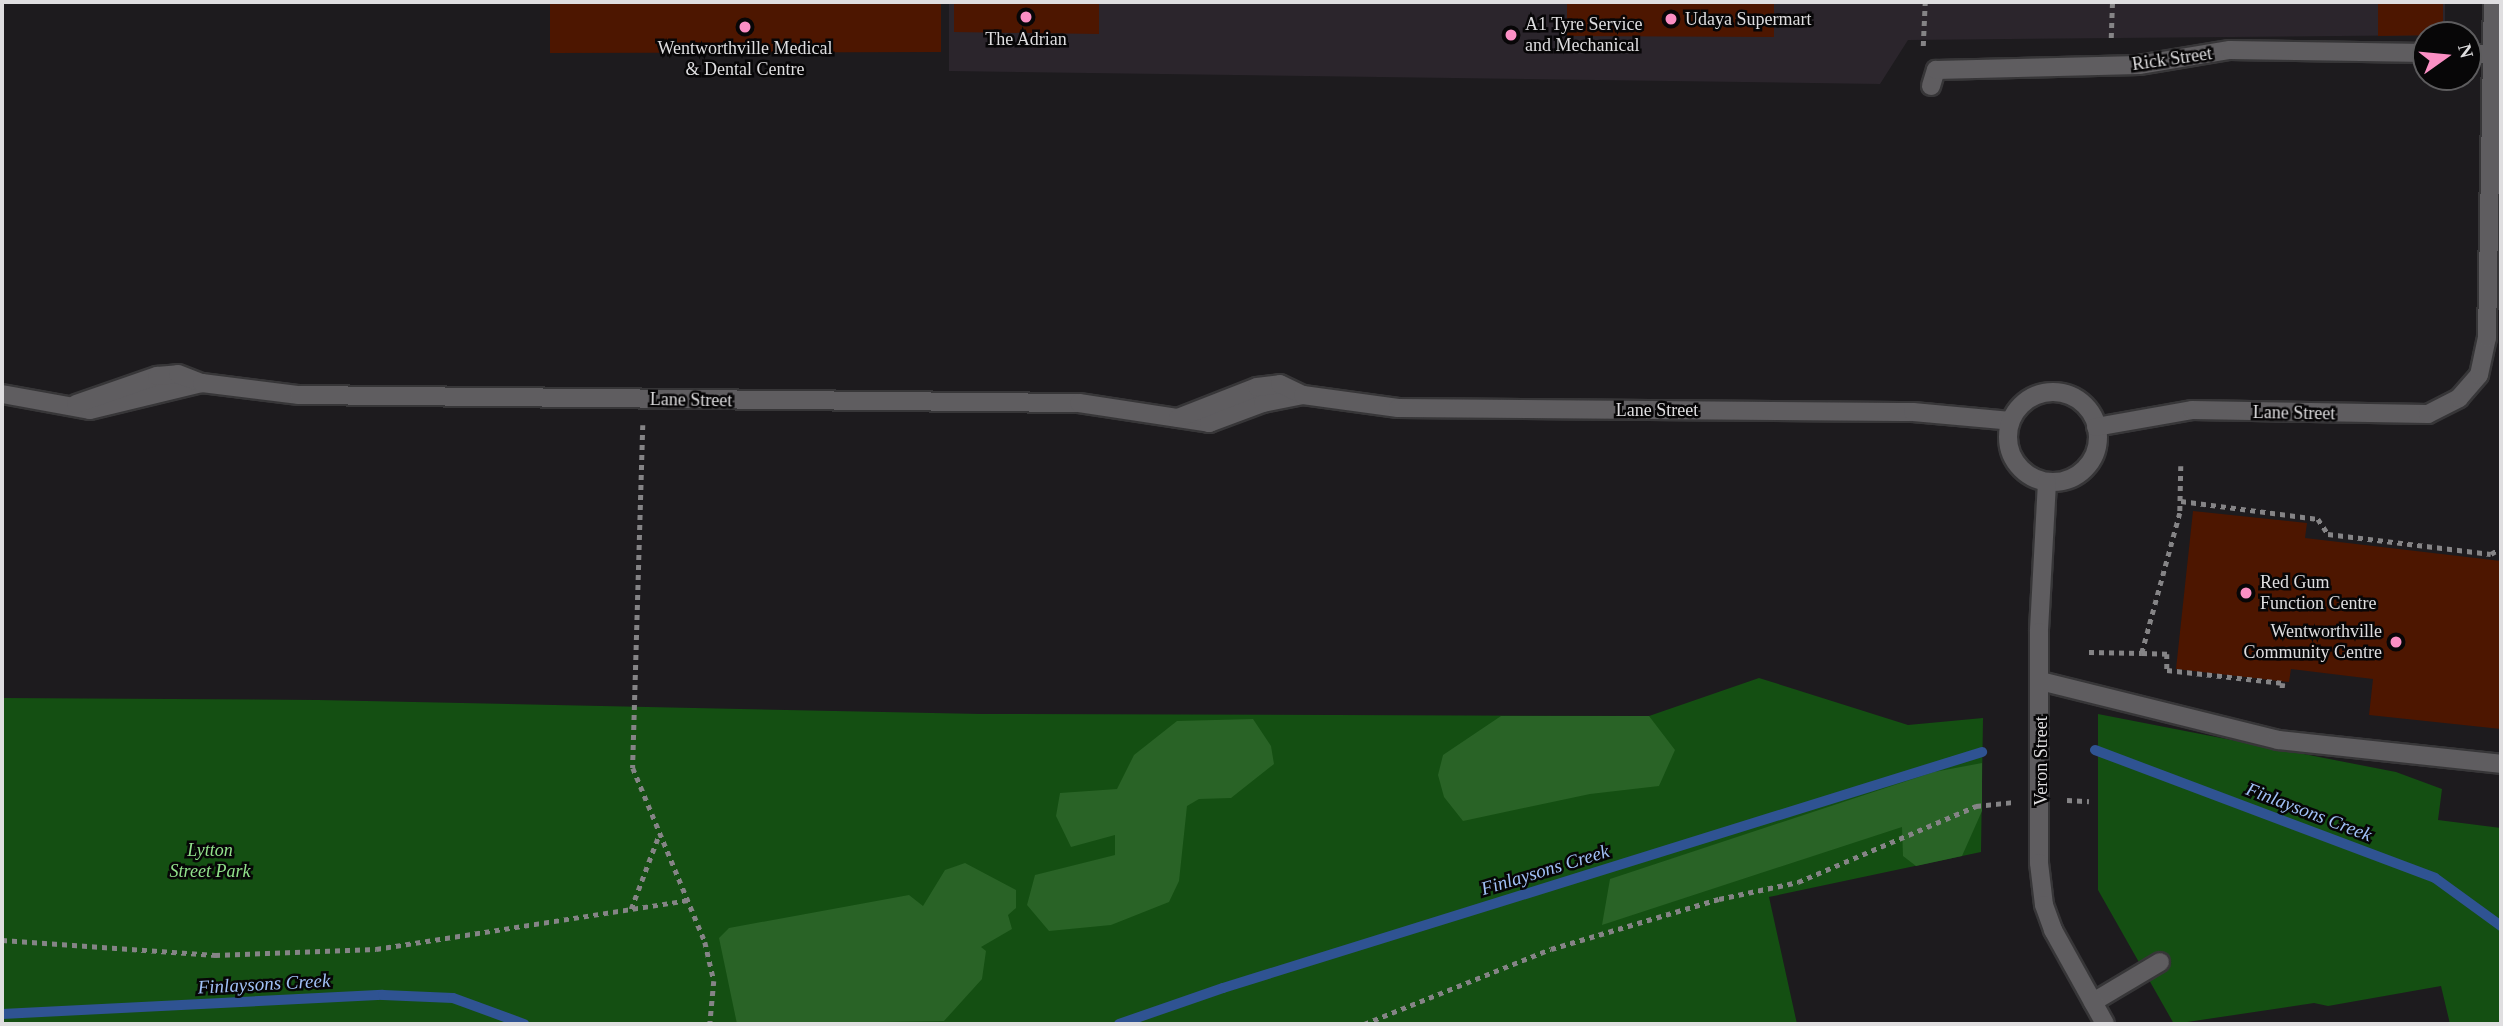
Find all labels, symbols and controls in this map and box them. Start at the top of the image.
place label: Udaya Supermart [1685,8,1811,30]
marker: The Adrian [1018,9,1034,25]
marker: Udaya Supermart [1663,11,1679,27]
place label: A1 Tyre Service and Mechanical [1525,14,1643,56]
marker: Wentworthville Medical & Dental Centre [737,19,753,35]
north arrow [2412,21,2482,91]
marker: A1 Tyre Service and Mechanical [1503,27,1519,43]
place label: The Adrian [985,28,1067,50]
place label: Wentworthville Medical & Dental Centre [658,38,832,80]
text: N [2454,42,2478,60]
street label: Rick Street [2131,43,2213,75]
street label: Lane Street [650,388,732,412]
street label: Lane Street [1616,399,1698,421]
street label: Lane Street [2253,401,2335,425]
place label: Red Gum Function Centre [2260,572,2376,614]
marker: Red Gum Function Centre [2238,585,2254,601]
place label: Wentworthville Community Centre [2244,621,2382,664]
marker: Wentworthville Community Centre [2388,634,2404,650]
street label: Veron Street [2030,716,2052,806]
water label: Finlaysons Creek [2243,778,2375,846]
park label: Lytton Street Park [170,840,250,882]
water label: Finlaysons Creek [1478,840,1612,900]
water label: Finlaysons Creek [197,969,331,999]

